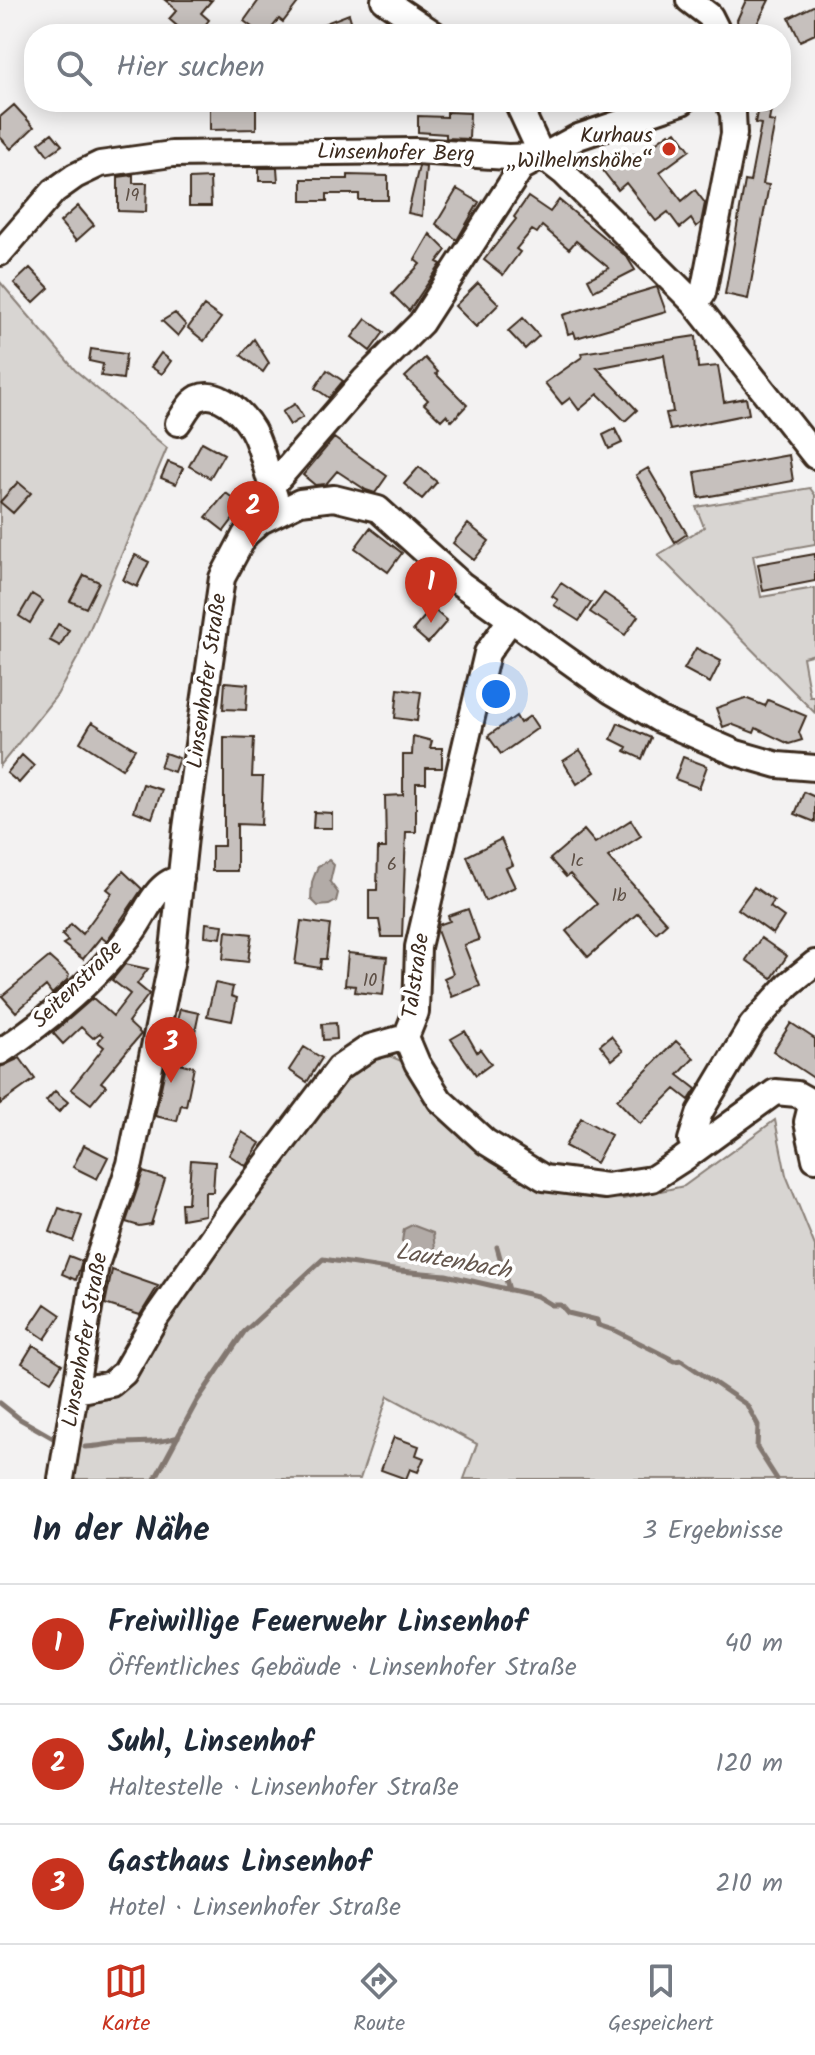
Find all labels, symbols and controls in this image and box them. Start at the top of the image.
search box [24,24,791,112]
text: Hier suchen [116,44,265,92]
icon: search [52,46,96,90]
place label: Kurhaus „Wilhelmshöhe“ [506,119,654,179]
street label: Linsenhofer Berg [317,135,475,173]
marker: Kurhaus „Wilhelmshöhe“ [660,140,678,158]
house number: 19 [125,182,139,211]
pin: 2 [227,481,279,547]
pin: 1 [405,557,457,623]
street label: Linsenhofer Straße [178,591,238,771]
your location [476,674,516,714]
house number: 1c [570,847,584,876]
house number: 6 [387,851,397,880]
house number: 1b [611,882,627,911]
street label: Talstraße [394,931,440,1021]
street label: Seitenstraße [24,932,132,1038]
house number: 10 [363,967,377,996]
pin: 3 [145,1017,197,1083]
water label: Lautenbach [392,1233,516,1292]
street label: Linsenhofer Straße [53,1250,119,1430]
text: In der Nähe [32,1504,210,1558]
text: 3 Ergebnisse [642,1510,783,1552]
text: Freiwillige Feuerwehr Linsenhof [108,1599,527,1647]
text: 1 [54,1623,62,1665]
text: 40 m [725,1623,783,1665]
text: Öffentliches Gebäude · Linsenhofer Straße [108,1647,577,1689]
text: Suhl, Linsenhof [108,1719,313,1767]
text: 2 [50,1743,66,1785]
text: 120 m [716,1743,783,1785]
text: Haltestelle · Linsenhofer Straße [108,1767,459,1809]
text: Gasthaus Linsenhof [108,1839,371,1887]
text: 3 [51,1863,65,1905]
text: 210 m [716,1863,783,1905]
text: Hotel · Linsenhofer Straße [108,1887,401,1929]
tab: Karte [101,1959,150,2042]
tab: Route [353,1959,405,2042]
tab: Gespeichert [608,1959,714,2042]

